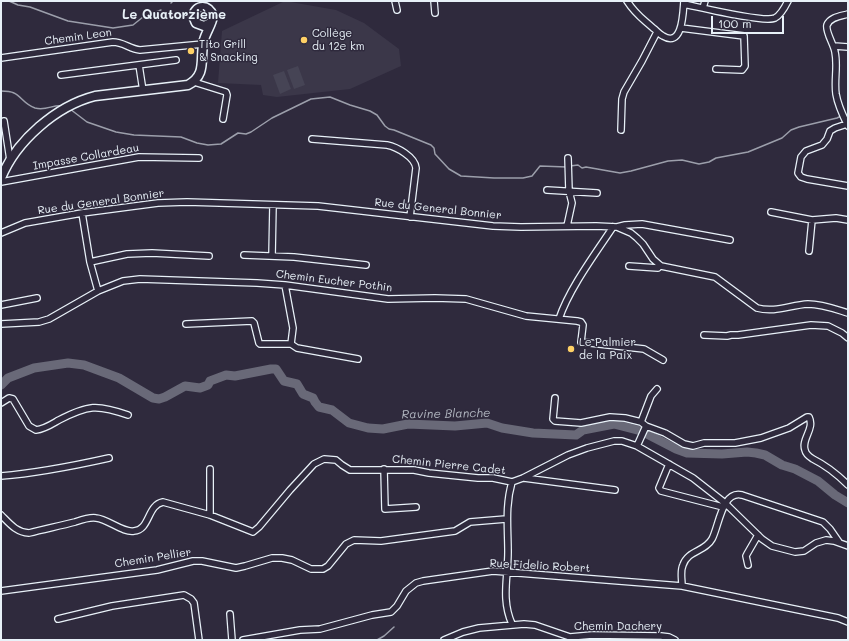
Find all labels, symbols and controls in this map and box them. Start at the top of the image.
district label: Le Quatorzième [122,7,226,23]
scale bar [713,8,786,34]
text: 100 m [718,15,752,31]
street label: Chemin Leon [43,26,113,48]
place label: Collège du 12e km [312,27,364,53]
marker: Collège du 12e km [299,35,309,45]
place label: Tito Grill & Snacking [199,38,258,64]
marker: Tito Grill & Snacking [186,46,196,56]
street label: Impasse Collardeau [32,141,140,173]
street label: Rue du General Bonnier [37,187,165,217]
street label: Rue du General Bonnier [374,196,502,222]
street label: Chemin Eucher Pothin [275,267,393,295]
place label: Le Palmier de la Paix [579,336,636,362]
marker: Le Palmier de la Paix [566,344,576,354]
water label: Ravine Blanche [401,406,491,422]
street label: Chemin Pierre Cadet [392,452,506,478]
street label: Chemin Pellier [114,545,192,571]
street label: Rue Fidelio Robert [489,557,591,575]
street label: Chemin Dachery [574,620,662,634]

